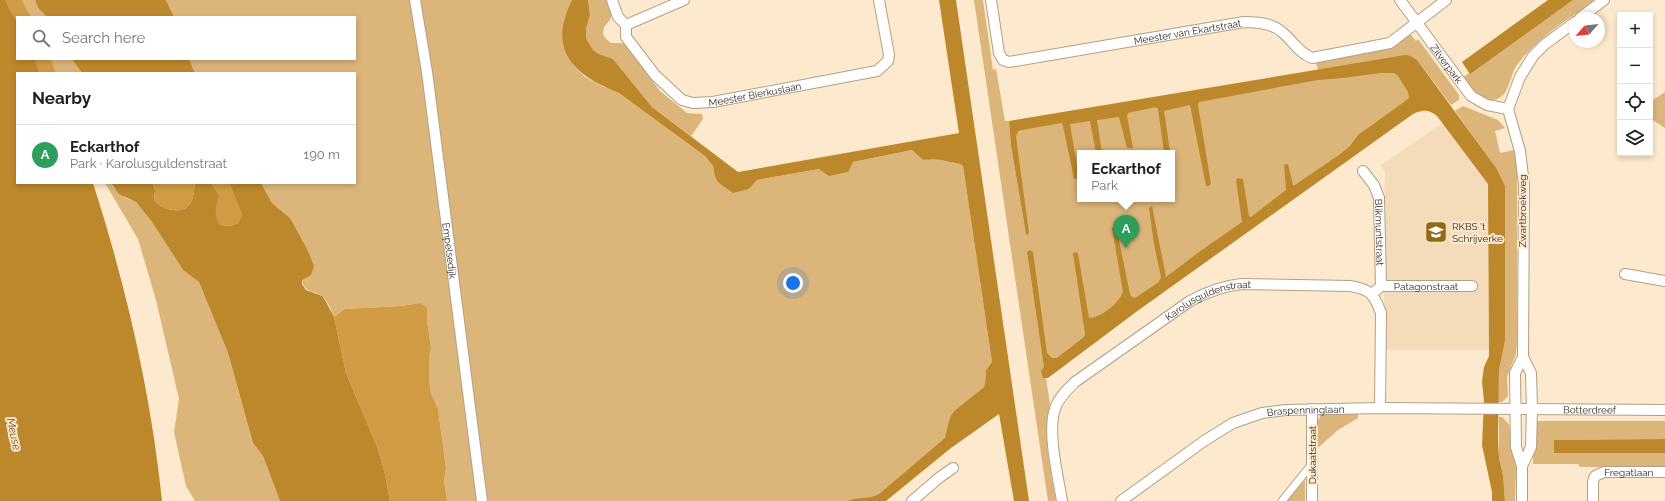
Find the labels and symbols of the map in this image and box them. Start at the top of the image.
north arrow [1569,12,1605,48]
street label: Meester van Ekartstraat [1133,17,1243,47]
street label: Zilverpark [1428,42,1465,86]
street label: Meester Bierkuslaan [708,80,802,108]
street label: Zwartbroekweg [1517,174,1528,248]
street label: Blikmuntstraat [1373,199,1386,267]
pin: A [1113,215,1139,248]
school or university icon: RKBS 't Schrijverke [1423,219,1449,245]
place label: RKBS 't Schrijverke [1452,221,1503,244]
street label: Empelsedijk [440,222,459,280]
your location [783,273,803,293]
street label: Karolusguldenstraat [1163,279,1252,323]
street label: Patagonstraat [1394,281,1459,292]
street label: Braspenninglaan [1266,404,1345,418]
street label: Botterdreef [1563,404,1617,416]
water label: Meuse [4,417,23,451]
street label: Dukaatstraat [1307,425,1318,484]
street label: Fregatlaan [1604,467,1654,478]

